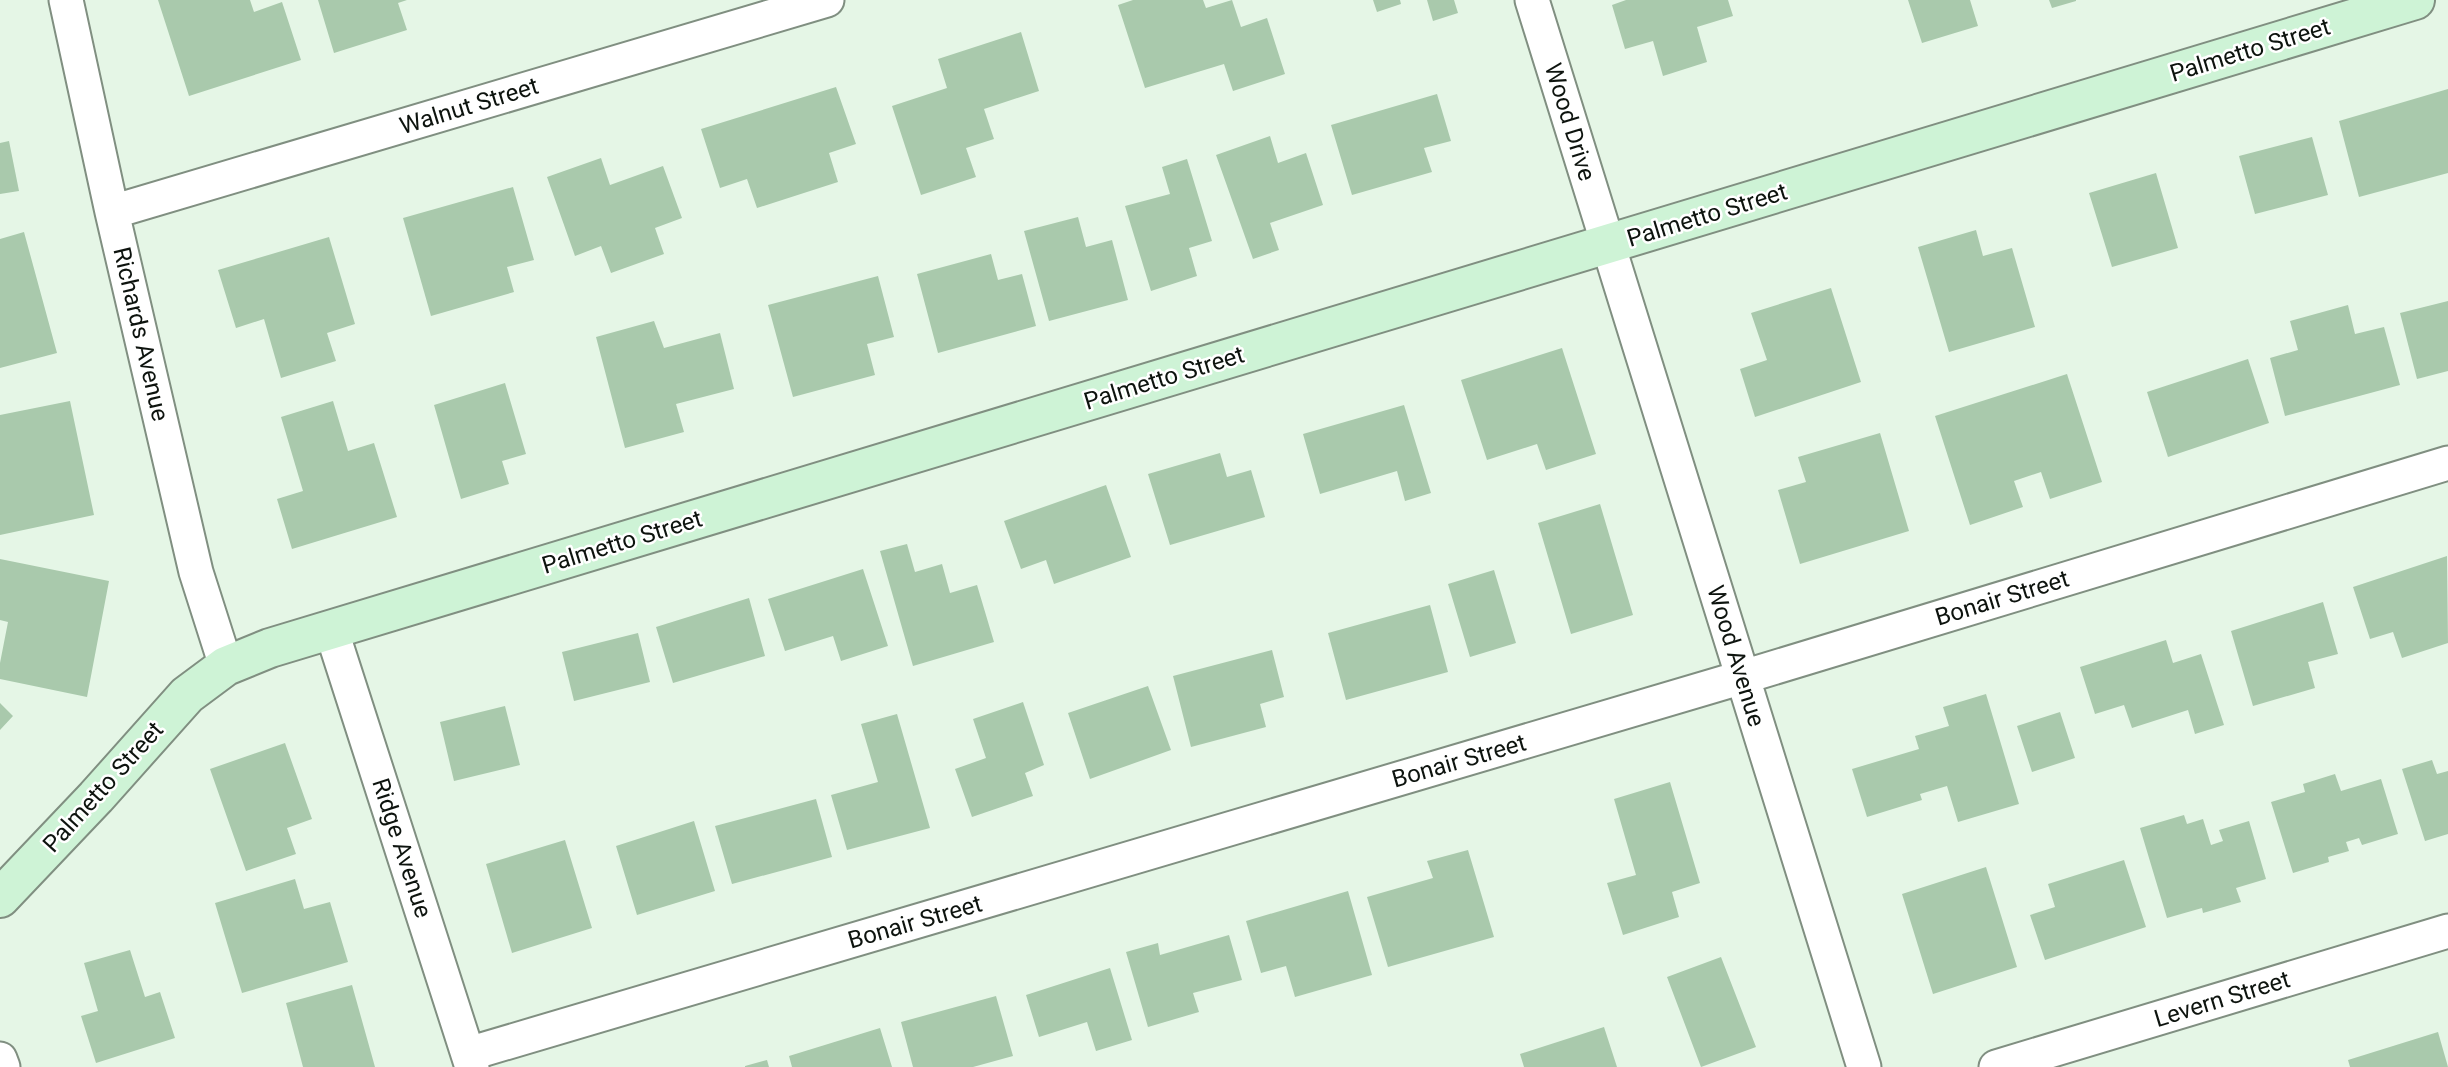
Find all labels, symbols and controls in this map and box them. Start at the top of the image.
street label: Palmetto Street [2166,12,2334,88]
street label: Wood Drive [1539,60,1601,184]
street label: Walnut Street [396,72,542,140]
street label: Palmetto Street [1623,177,1791,253]
street label: Richards Avenue [107,244,175,424]
street label: Palmetto Street [1080,340,1248,416]
street label: Palmetto Street [538,504,706,580]
street label: Bonair Street [1932,564,2072,632]
street label: Wood Avenue [1701,582,1771,730]
street label: Palmetto Street [37,716,169,858]
street label: Bonair Street [1389,728,1529,794]
street label: Ridge Avenue [366,775,438,921]
street label: Bonair Street [845,889,985,955]
street label: Levern Street [2151,965,2293,1033]

